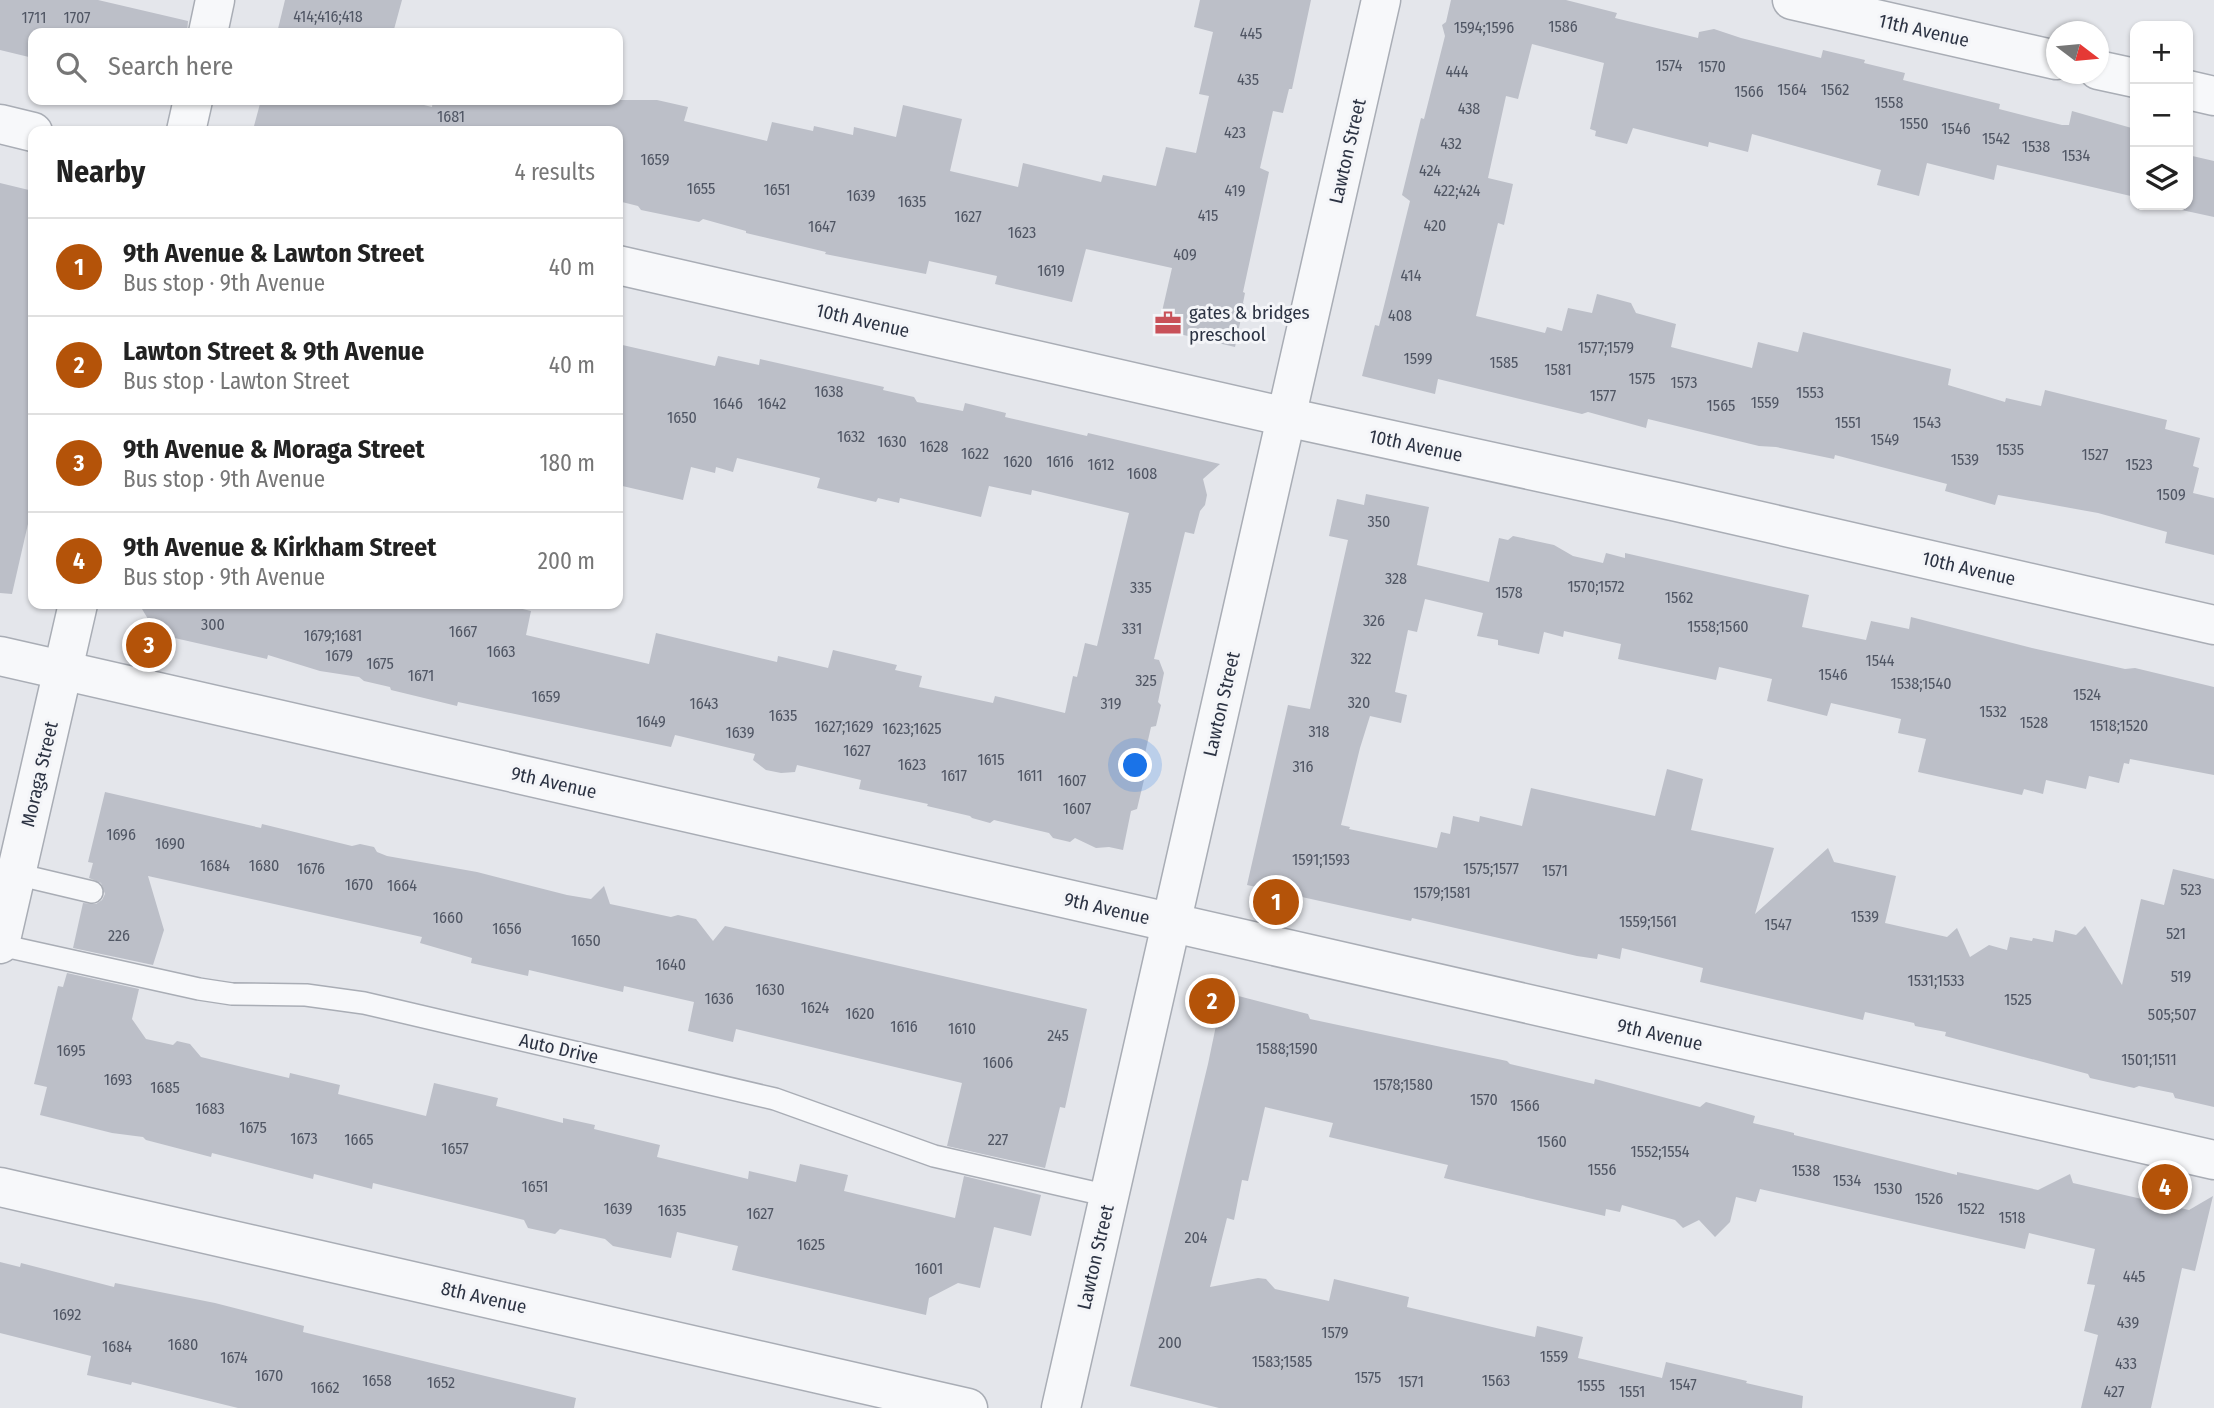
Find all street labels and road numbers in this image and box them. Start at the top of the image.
street label: 11th Avenue [1876,9,1971,52]
street label: Lawton Street [1324,96,1371,206]
street label: 10th Avenue [814,299,912,342]
street label: 10th Avenue [1367,424,1465,467]
street label: 10th Avenue [1920,547,2018,590]
street label: Lawton Street [1198,649,1245,759]
street label: Moraga Street [16,718,63,829]
street label: 9th Avenue [509,761,599,803]
street label: 9th Avenue [1062,887,1152,929]
street label: 9th Avenue [1615,1013,1705,1055]
street label: Auto Drive [517,1028,601,1069]
street label: Lawton Street [1072,1202,1119,1312]
street label: 8th Avenue [439,1276,529,1319]

